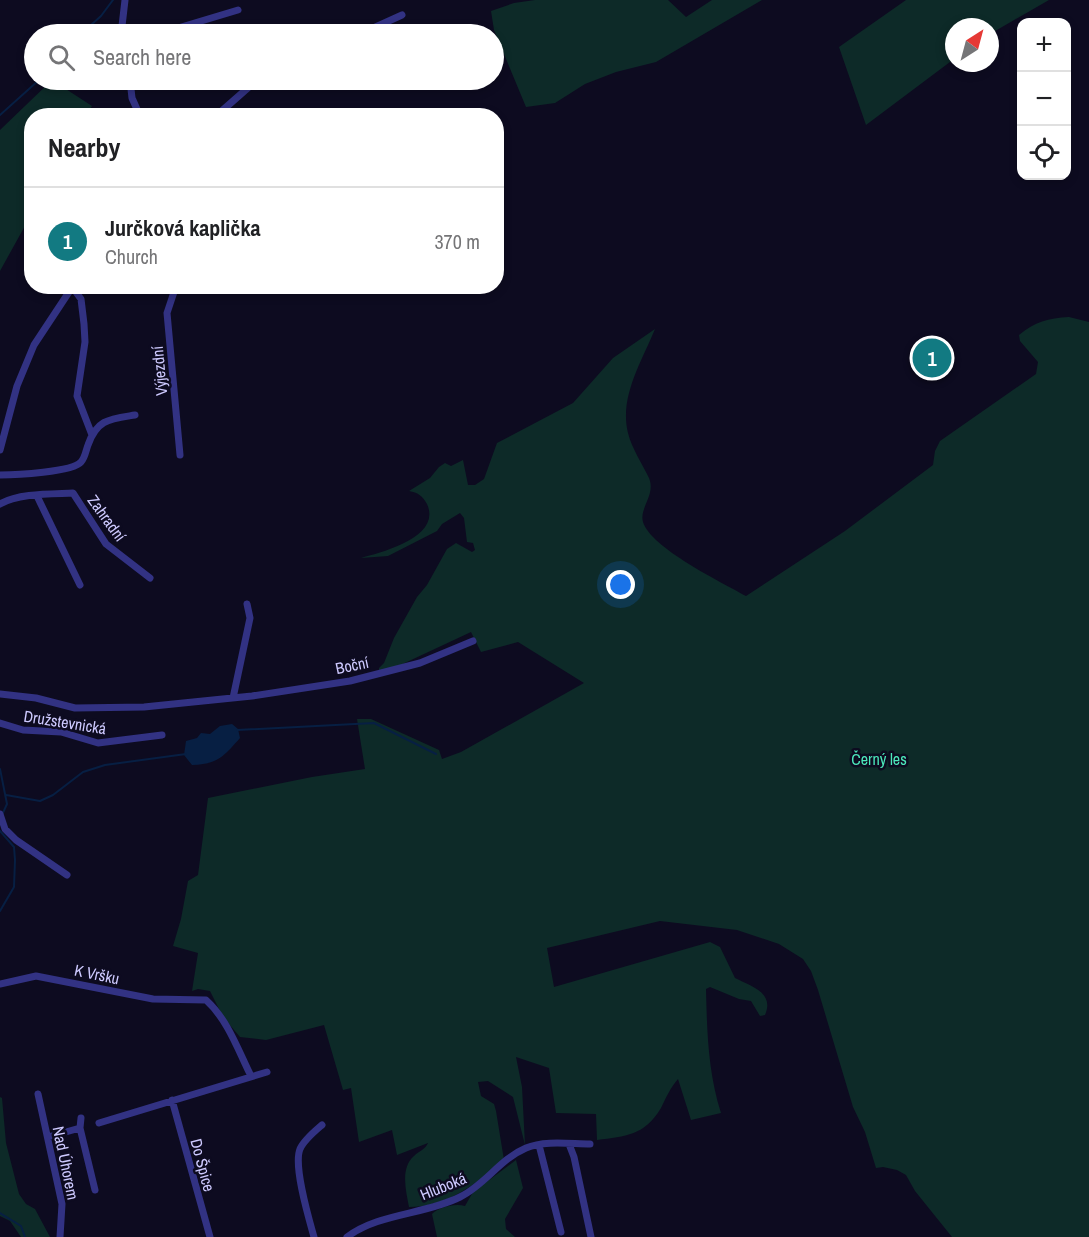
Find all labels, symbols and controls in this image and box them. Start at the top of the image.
north arrow [945,18,999,72]
map controls [1017,18,1071,180]
button: + [1017,18,1071,72]
search box [24,24,504,90]
icon: search [45,41,78,74]
text: Search here [93,42,191,72]
button: − [1017,72,1071,126]
button: locate [1017,126,1071,180]
text: Nearby [48,130,120,165]
text: Jurčková kaplička [105,213,260,243]
text: 1 [63,228,72,255]
text: 370 m [434,228,480,255]
text: Church [105,243,158,270]
pin: 1 [912,336,952,380]
street label: Výjezdní [146,345,172,397]
street label: Zahradní [83,490,132,546]
your location [606,570,635,599]
street label: Boční [333,651,371,679]
street label: Družstevnická [22,705,108,739]
park label: Černý les [851,748,907,770]
street label: K Vršku [72,959,122,989]
street label: Nad Úhorem [48,1124,84,1202]
street label: Do Špice [185,1136,221,1194]
street label: Hluboká [417,1167,470,1205]

